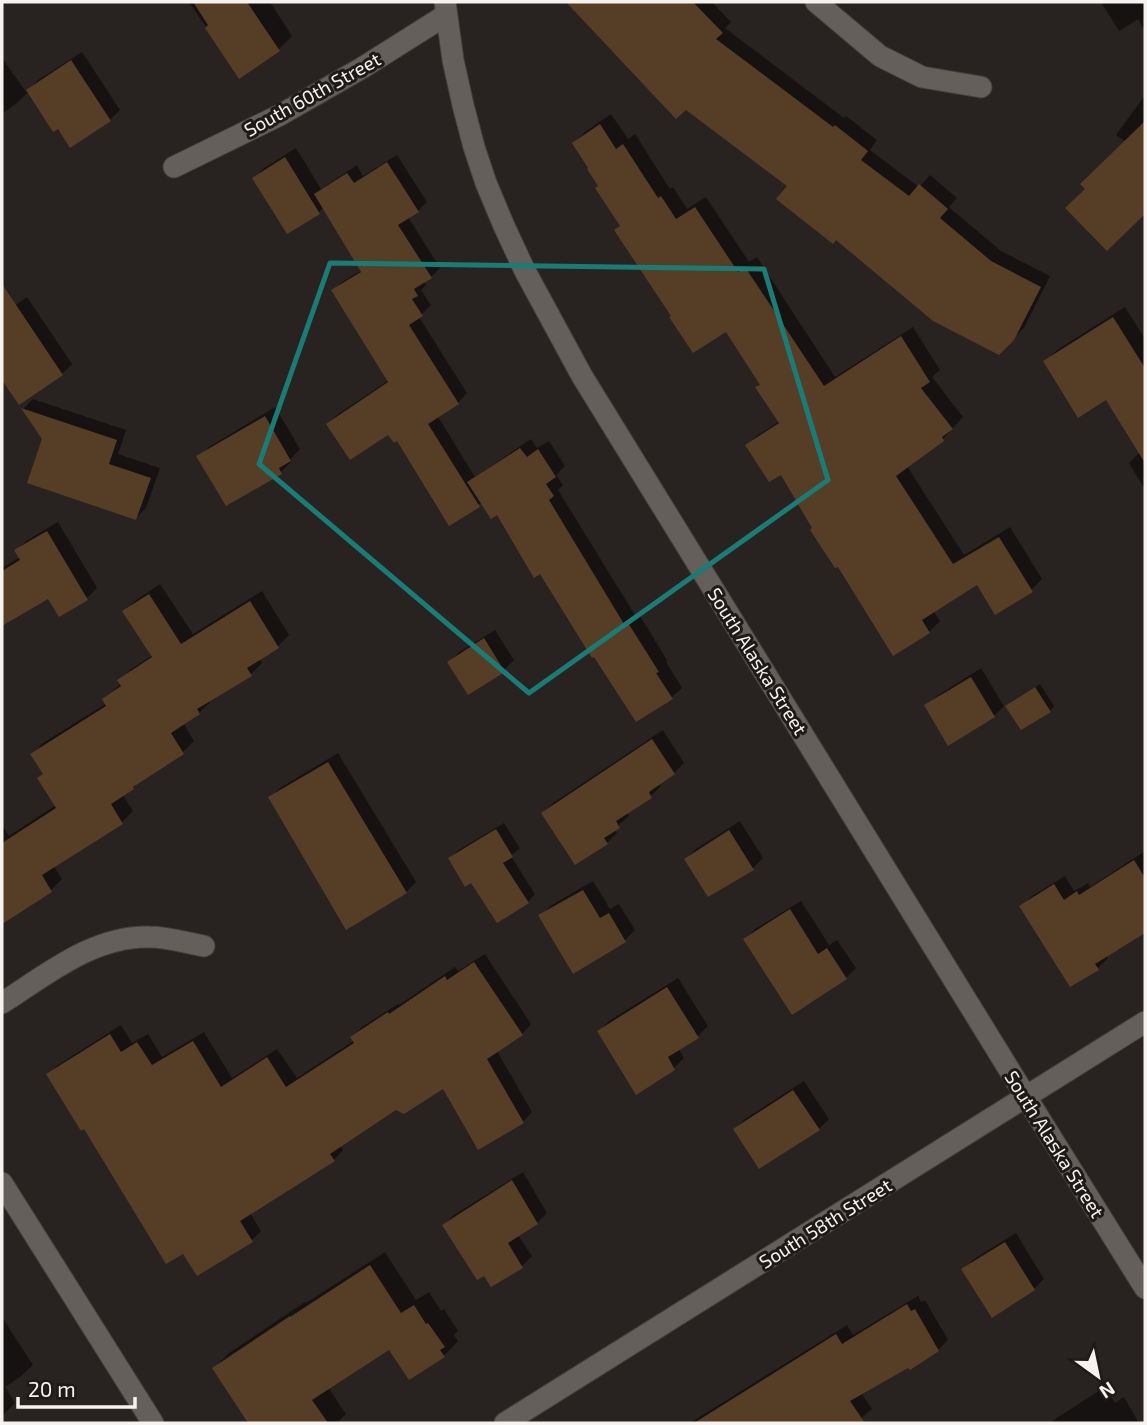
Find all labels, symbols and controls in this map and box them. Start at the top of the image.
street label: South 60th Street [240,47,384,141]
street label: South Alaska Street [703,583,813,739]
street label: South Alaska Street [1000,1066,1110,1222]
street label: South 58th Street [755,1173,895,1273]
north arrow [1063,1341,1133,1411]
scale bar [18,1366,135,1410]
text: 20 m [28,1376,76,1401]
text: N [1096,1377,1120,1404]

